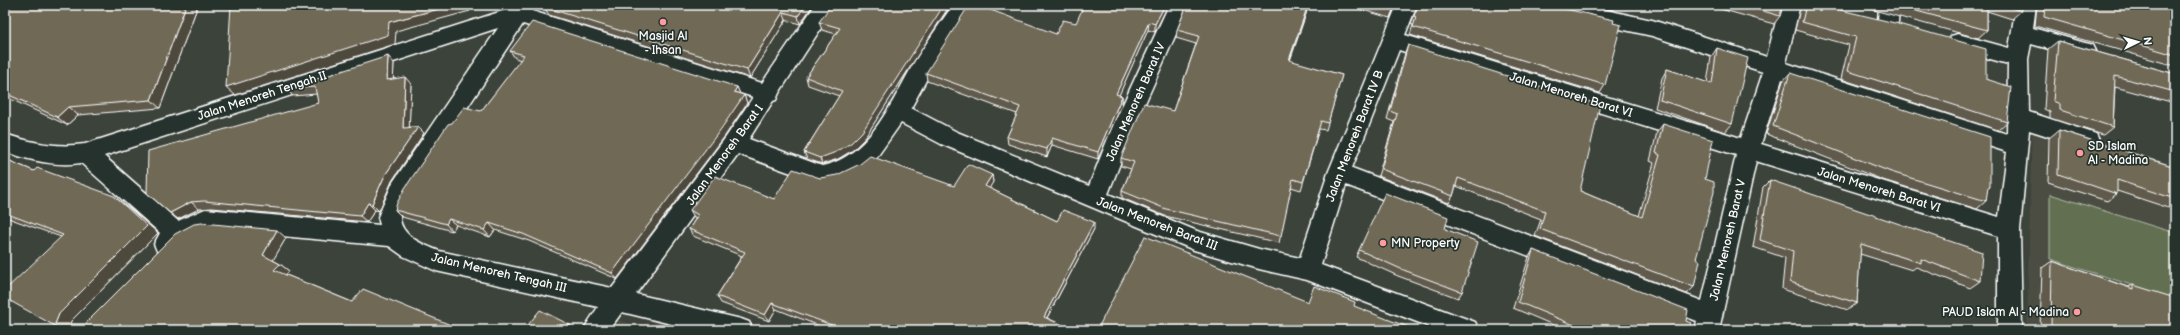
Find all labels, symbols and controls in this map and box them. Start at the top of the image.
marker: Masjid Al - Ihsan [658,17,668,27]
north arrow [2118,22,2158,62]
place label: Masjid Al - Ihsan [639,29,687,58]
text: N [2141,36,2154,46]
street label: Jalan Menoreh Barat IV [1103,40,1169,164]
street label: Jalan Menoreh Tengah II [196,68,329,124]
street label: Jalan Menoreh Barat IV B [1323,68,1387,204]
street label: Jalan Menoreh Barat VI [1508,69,1635,121]
street label: Jalan Menoreh Barat I [683,101,767,208]
place label: SD Islam Al - Madina [2088,139,2149,168]
marker: SD Islam Al - Madina [2075,148,2085,158]
street label: Jalan Menoreh Barat VI [1816,164,1943,216]
street label: Jalan Menoreh Barat V [1707,177,1749,302]
street label: Jalan Menoreh Barat III [1094,194,1220,254]
place label: MN Property [1391,236,1460,251]
marker: MN Property [1378,238,1388,248]
street label: Jalan Menoreh Tengah III [430,250,568,296]
place label: PAUD Islam Al - Madina [1942,305,2069,320]
marker: PAUD Islam Al - Madina [2072,307,2082,317]

